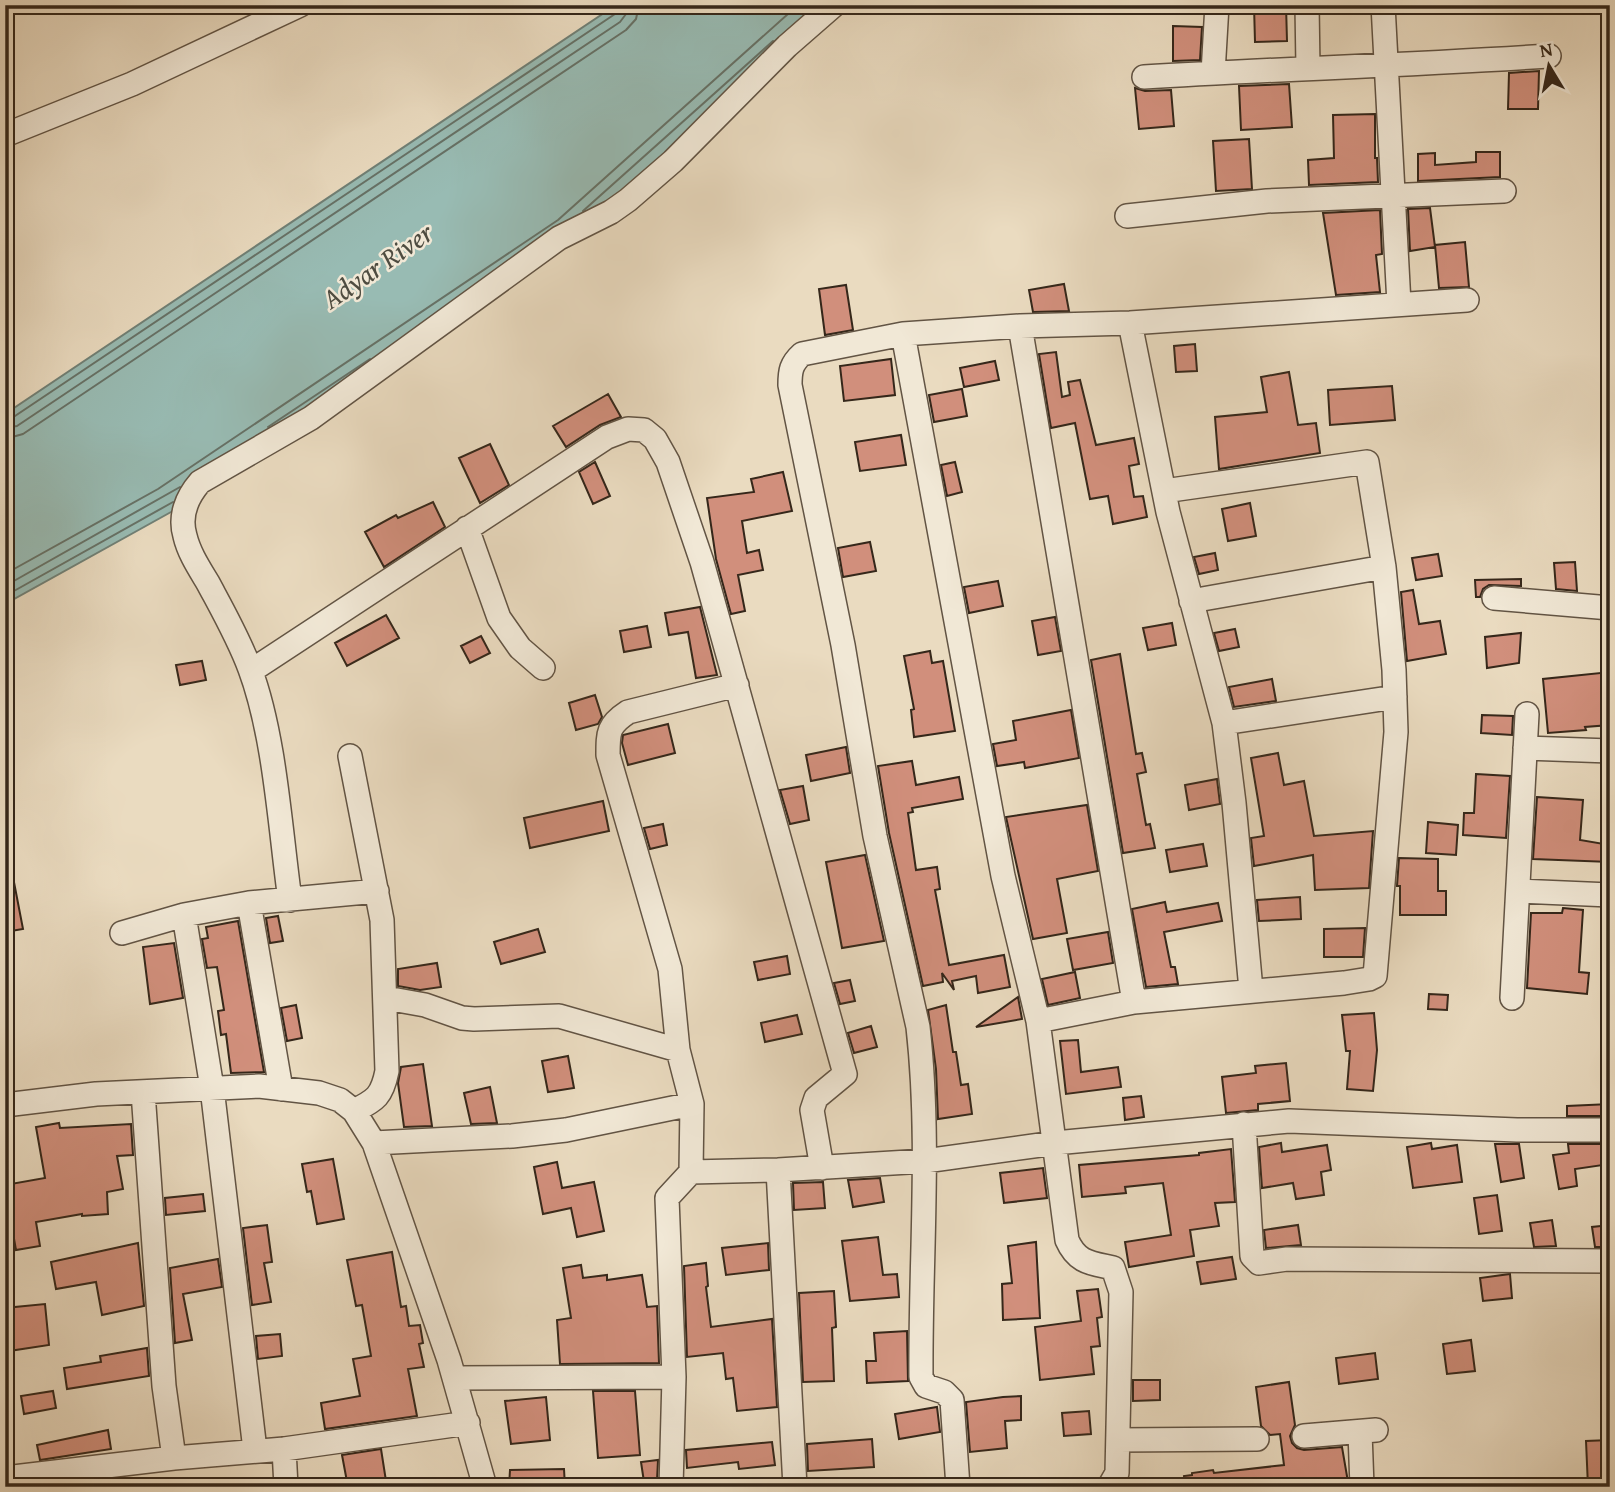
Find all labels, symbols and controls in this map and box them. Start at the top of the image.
north arrow [1514,32,1584,102]
text: N [1537,34,1555,64]
water label: Adyar River [312,211,442,319]

